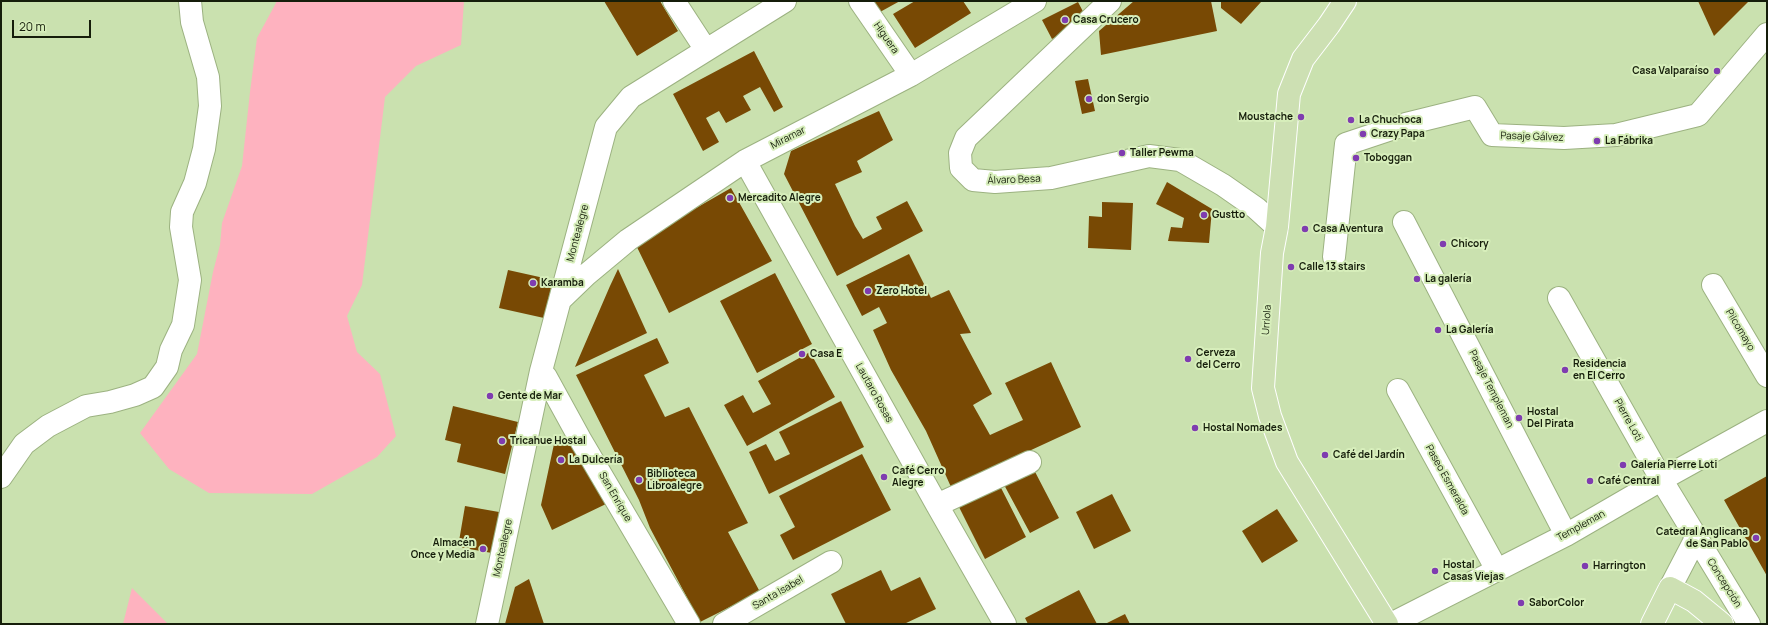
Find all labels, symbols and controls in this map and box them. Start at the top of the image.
scale bar [14,12,93,38]
place label: Casa Crucero [1073,14,1139,26]
marker: Casa Crucero [1060,15,1070,25]
text: 20 m [19,18,46,35]
street label: Higuera [871,20,901,56]
place label: Casa Valparaíso [1632,65,1709,77]
marker: Casa Valparaíso [1712,66,1722,76]
place label: don Sergio [1097,93,1149,105]
marker: don Sergio [1084,94,1094,104]
place label: Moustache [1238,111,1293,123]
marker: Moustache [1296,112,1306,122]
place label: La Chuchoca [1359,114,1422,126]
marker: La Chuchoca [1346,115,1356,125]
street label: Miramar [769,124,807,152]
place label: Crazy Papa [1371,128,1425,140]
marker: Crazy Papa [1358,129,1368,139]
street label: Pasaje Gálvez [1500,130,1564,144]
place label: La Fábrika [1605,135,1653,147]
marker: La Fábrika [1592,136,1602,146]
place label: Taller Pewma [1130,147,1194,159]
marker: Taller Pewma [1117,148,1127,158]
place label: Toboggan [1364,152,1412,164]
marker: Toboggan [1351,153,1361,163]
street label: Álvaro Besa [987,173,1041,187]
place label: Mercadito Alegre [738,192,821,204]
marker: Mercadito Alegre [725,193,735,203]
street label: Montealegre [565,203,591,263]
place label: Gustto [1212,209,1245,221]
marker: Gustto [1199,210,1209,220]
place label: Casa Aventura [1313,223,1383,235]
marker: Casa Aventura [1300,224,1310,234]
place label: Chicory [1451,238,1489,250]
marker: Chicory [1438,239,1448,249]
place label: Calle 13 stairs [1299,261,1365,273]
marker: Calle 13 stairs [1286,262,1296,272]
place label: La galería [1425,273,1471,285]
marker: La galería [1412,274,1422,284]
place label: Karamba [541,277,584,289]
marker: Karamba [528,278,538,288]
place label: Zero Hotel [876,285,927,297]
marker: Zero Hotel [863,286,873,296]
street label: Urriola [1260,304,1274,336]
street label: Pilcomayo [1723,307,1757,353]
place label: La Galería [1446,324,1494,336]
marker: La Galería [1433,325,1443,335]
place label: Cerveza del Cerro [1196,347,1240,370]
place label: Casa E [810,348,842,360]
street label: Pasaje Templeman [1466,348,1516,430]
marker: Casa E [797,349,807,359]
marker: Cerveza del Cerro [1183,354,1193,364]
place label: Residencia en El Cerro [1573,358,1626,382]
street label: Lautaro Rosas [853,361,895,425]
marker: Residencia en El Cerro [1560,365,1570,375]
place label: Gente de Mar [498,390,562,402]
marker: Gente de Mar [485,391,495,401]
street label: Pierre Loti [1611,397,1645,443]
place label: Hostal Del Pirata [1527,406,1574,430]
marker: Hostal Del Pirata [1514,413,1524,423]
place label: Hostal Nomades [1203,422,1282,434]
marker: Hostal Nomades [1190,423,1200,433]
place label: Tricahue Hostal [510,435,586,447]
marker: Tricahue Hostal [497,436,507,446]
street label: Paseo Esmeralda [1423,443,1471,517]
place label: Café del Jardín [1333,449,1405,461]
marker: Café del Jardín [1320,450,1330,460]
place label: La Dulcería [569,454,622,466]
marker: La Dulcería [556,455,566,465]
place label: Galería Pierre Loti [1631,459,1717,471]
marker: Galería Pierre Loti [1618,460,1628,470]
place label: Café Cerro Alegre [892,465,944,488]
place label: Biblioteca Libroalegre [647,468,702,492]
street label: San Enrique [596,470,634,524]
marker: Café Cerro Alegre [879,472,889,482]
marker: Biblioteca Libroalegre [634,475,644,485]
place label: Café Central [1598,475,1659,487]
marker: Café Central [1585,476,1595,486]
street label: Templeman [1555,508,1607,544]
street label: Montealegre [491,518,515,578]
place label: Catedral Anglicana de San Pablo [1656,526,1748,550]
marker: Catedral Anglicana de San Pablo [1751,533,1761,543]
place label: Almacén Once y Media [411,537,475,560]
marker: Almacén Once y Media [478,544,488,554]
street label: Concepción [1704,556,1744,610]
place label: Hostal Casas Viejas [1443,559,1504,582]
place label: Harrington [1593,560,1646,572]
marker: Harrington [1580,561,1590,571]
marker: Hostal Casas Viejas [1430,566,1440,576]
street label: Santa Isabel [751,574,805,612]
place label: SaborColor [1529,597,1584,609]
marker: SaborColor [1516,598,1526,608]

